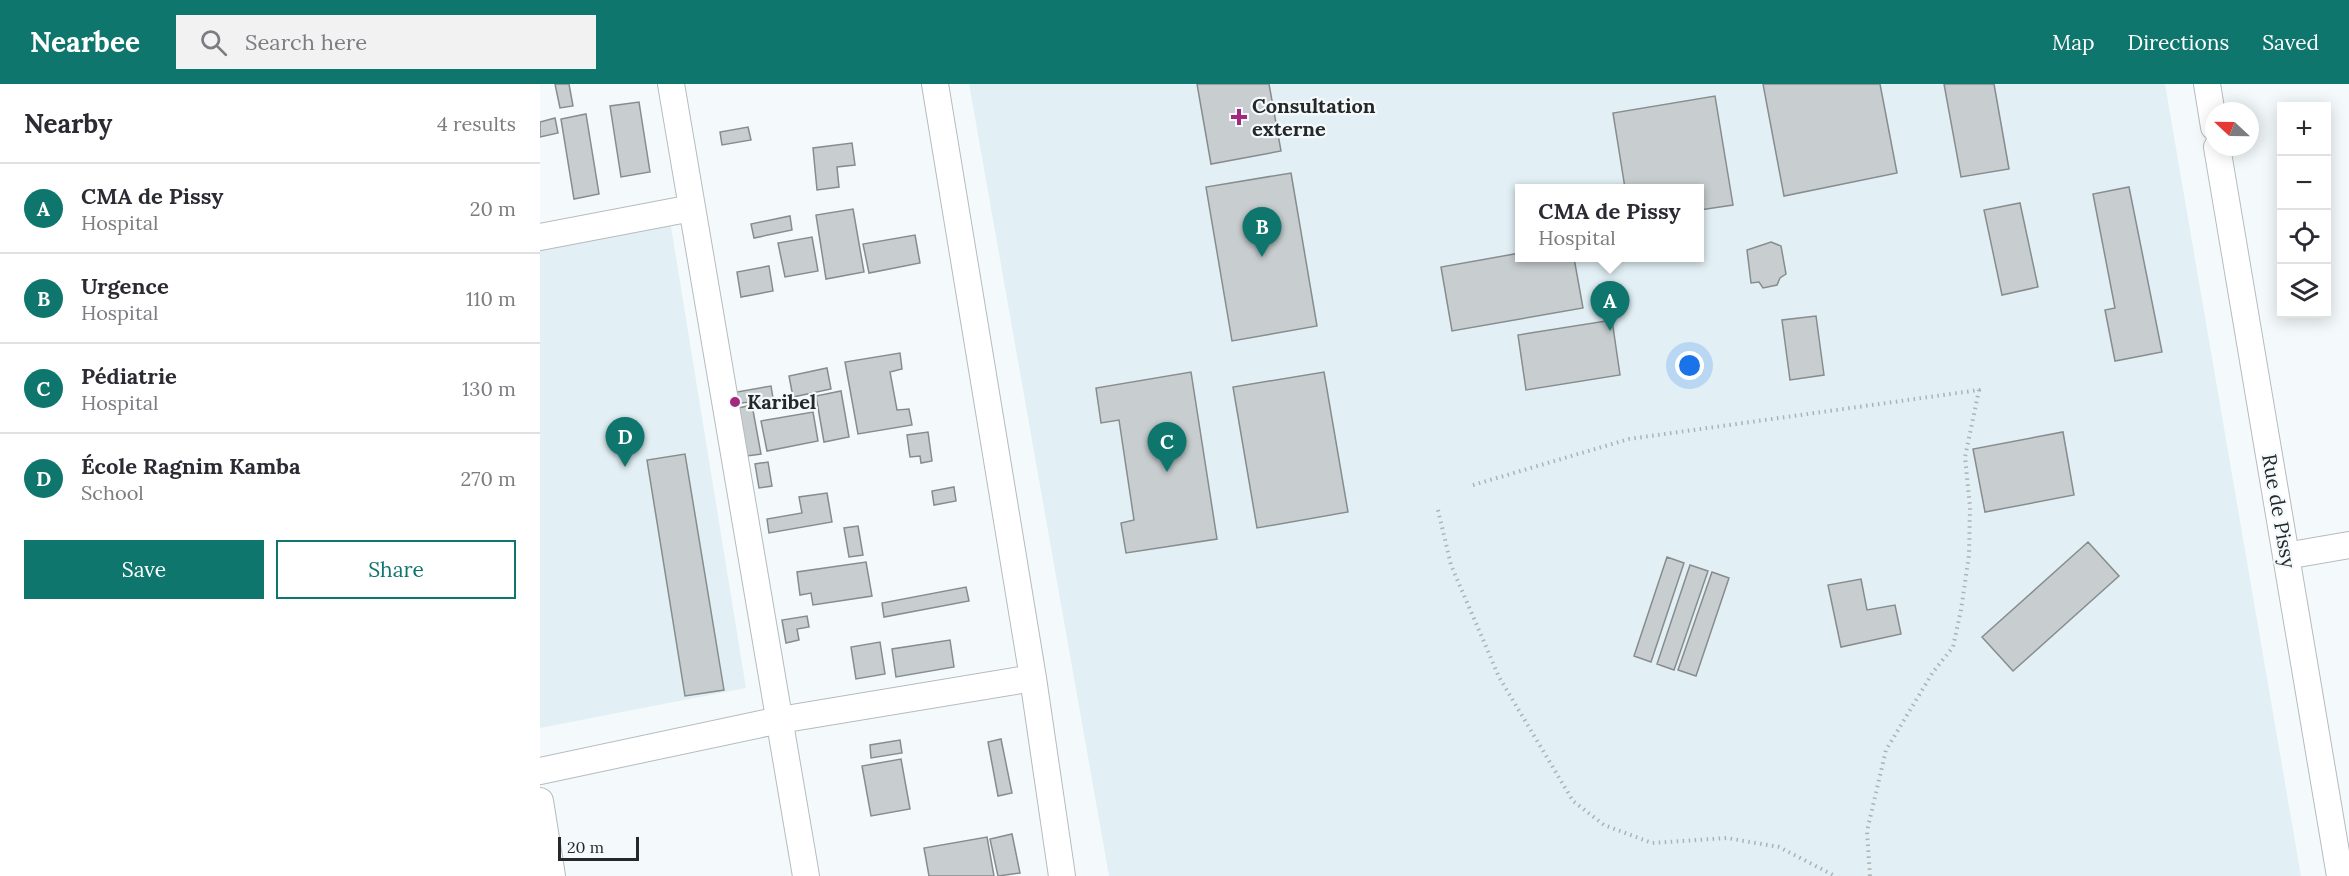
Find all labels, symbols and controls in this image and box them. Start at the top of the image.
search box [176,15,596,69]
text: Nearbee [30,24,140,60]
icon: search [197,26,230,59]
text: Search here [245,28,367,56]
text: Map [2052,29,2095,56]
text: Directions [2128,29,2229,56]
text: Saved [2262,29,2319,56]
place label: Consultation externe [1252,93,1376,141]
north arrow [2205,102,2259,156]
map controls [2277,102,2331,318]
button: + [2277,102,2331,156]
text: Nearby [24,107,112,140]
marker: Consultation externe [1230,108,1248,126]
text: 4 results [437,111,516,136]
button: − [2277,156,2331,210]
text: CMA de Pissy [81,182,223,210]
popup [1515,184,1704,262]
text: A [37,196,50,221]
text: 20 m [470,196,516,221]
text: CMA de Pissy [1538,197,1681,225]
pin: B [1242,208,1282,257]
text: Hospital [81,210,159,235]
button: locate [2277,210,2331,264]
text: Hospital [1538,225,1616,250]
button: layers [2277,264,2331,318]
text: Urgence [81,272,169,300]
pin: A [1590,282,1630,331]
text: B [37,286,50,311]
text: 110 m [466,286,516,311]
text: Hospital [81,300,159,325]
your location [1675,351,1704,380]
text: Pédiatrie [81,362,177,390]
text: C [37,376,50,401]
text: 130 m [462,376,516,401]
place label: Karibel [747,389,816,414]
text: Hospital [81,390,159,415]
marker: Karibel [728,395,742,409]
pin: D [606,418,644,467]
pin: C [1148,422,1186,472]
text: École Ragnim Kamba [81,452,300,480]
street label: Rue de Pissy [2257,452,2302,570]
text: D [36,466,51,491]
text: 270 m [460,466,516,491]
text: School [81,480,144,505]
button: Save [24,540,264,599]
button: Share [276,540,516,599]
scale bar [558,834,639,862]
text: 20 m [567,837,604,857]

